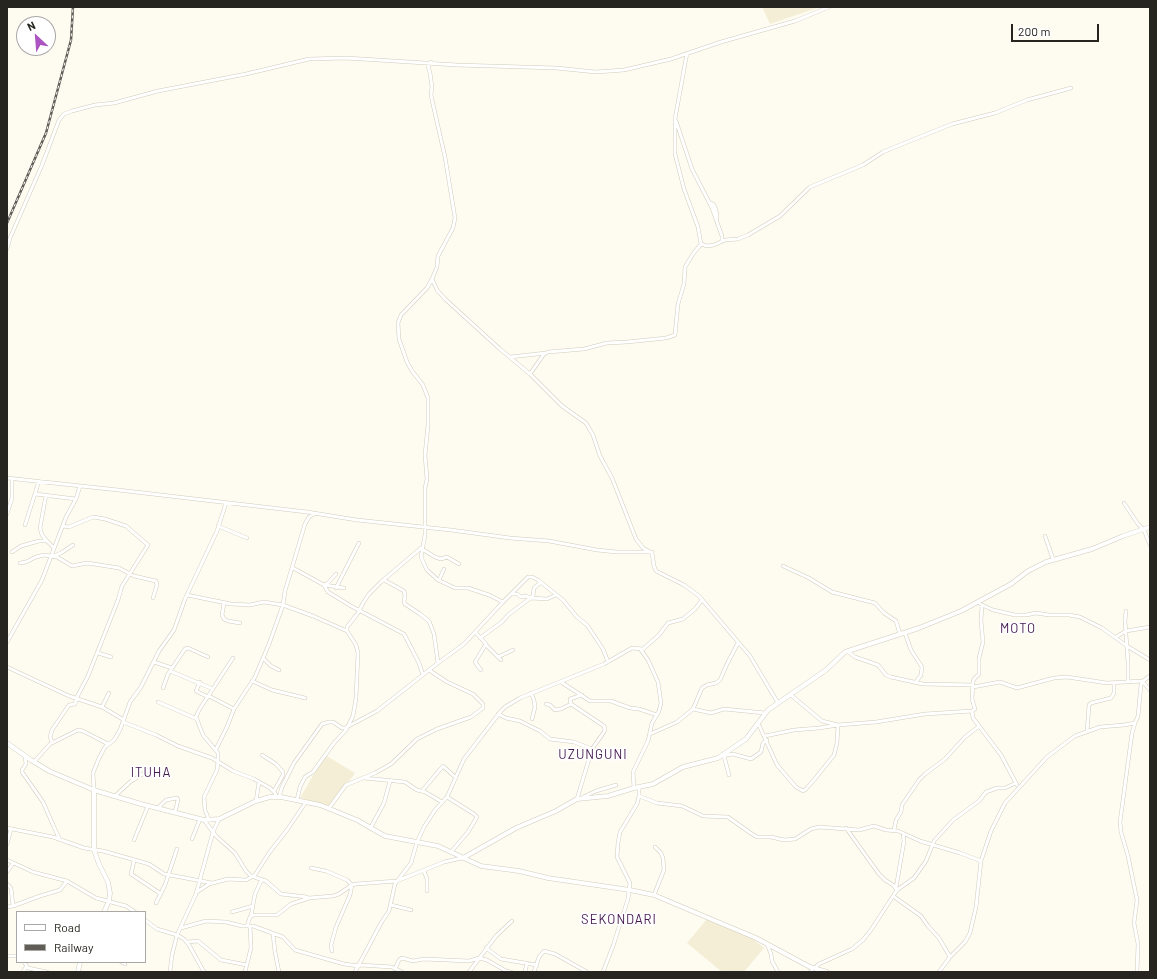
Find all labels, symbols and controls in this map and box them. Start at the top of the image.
north arrow [16,16,56,56]
scale bar [1013,16,1101,42]
text: N [25,18,37,33]
text: 200 m [1018,24,1050,38]
district label: MOTO [1000,621,1036,637]
district label: UZUNGUNI [558,747,628,763]
district label: ITUHA [131,765,171,781]
legend [16,911,146,963]
district label: SEKONDARI [581,912,657,928]
text: Road [54,920,81,934]
text: Railway [54,940,93,954]

